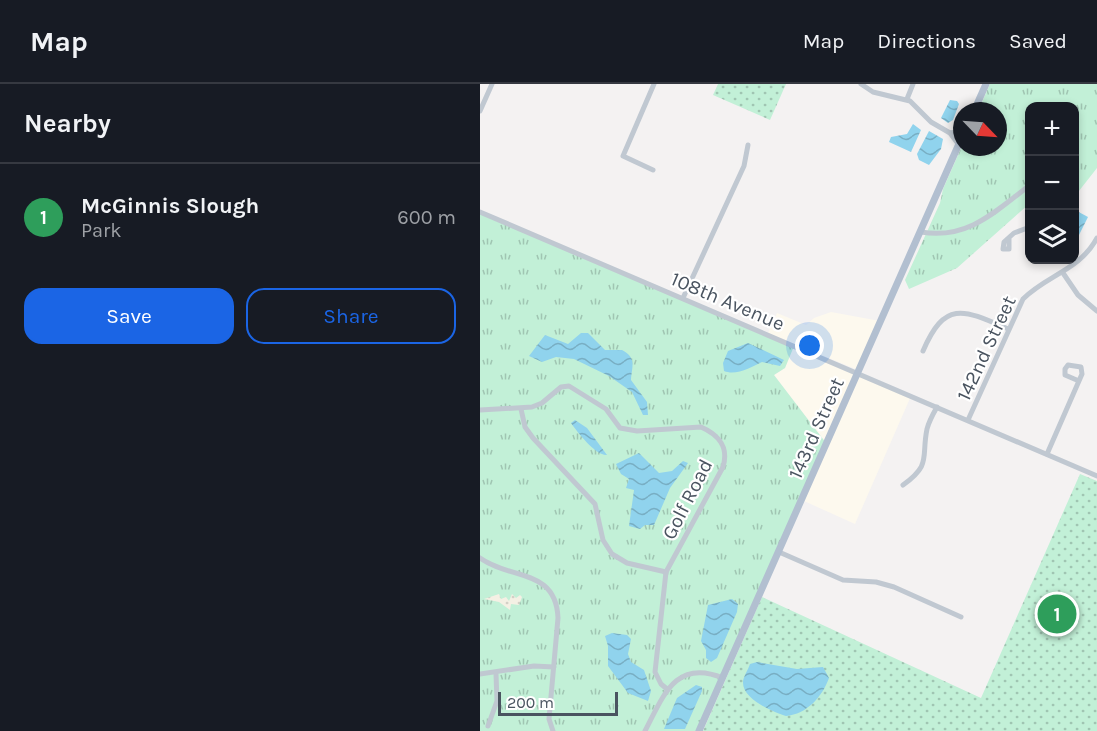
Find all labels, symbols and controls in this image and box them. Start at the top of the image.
text: Map [30,25,88,58]
text: Map [803,29,844,53]
text: Directions [877,29,976,53]
text: Saved [1009,29,1067,53]
north arrow [953,102,1007,156]
map controls [1025,102,1079,264]
button: + [1025,102,1079,156]
text: Nearby [24,108,111,139]
button: − [1025,156,1079,210]
text: McGinnis Slough [81,193,259,219]
text: 1 [40,206,47,229]
text: 600 m [397,206,456,229]
button: layers [1025,210,1079,264]
text: Park [81,219,122,242]
street label: 108th Avenue [668,267,788,336]
button: Save [24,288,234,344]
button: Share [246,288,456,344]
street label: 142nd Street [952,292,1021,404]
your location [795,331,824,360]
street label: 143rd Street [784,374,849,482]
street label: Golf Road [657,455,717,543]
pin: 1 [1038,592,1076,636]
scale bar [498,689,618,716]
text: 200 m [507,693,554,712]

